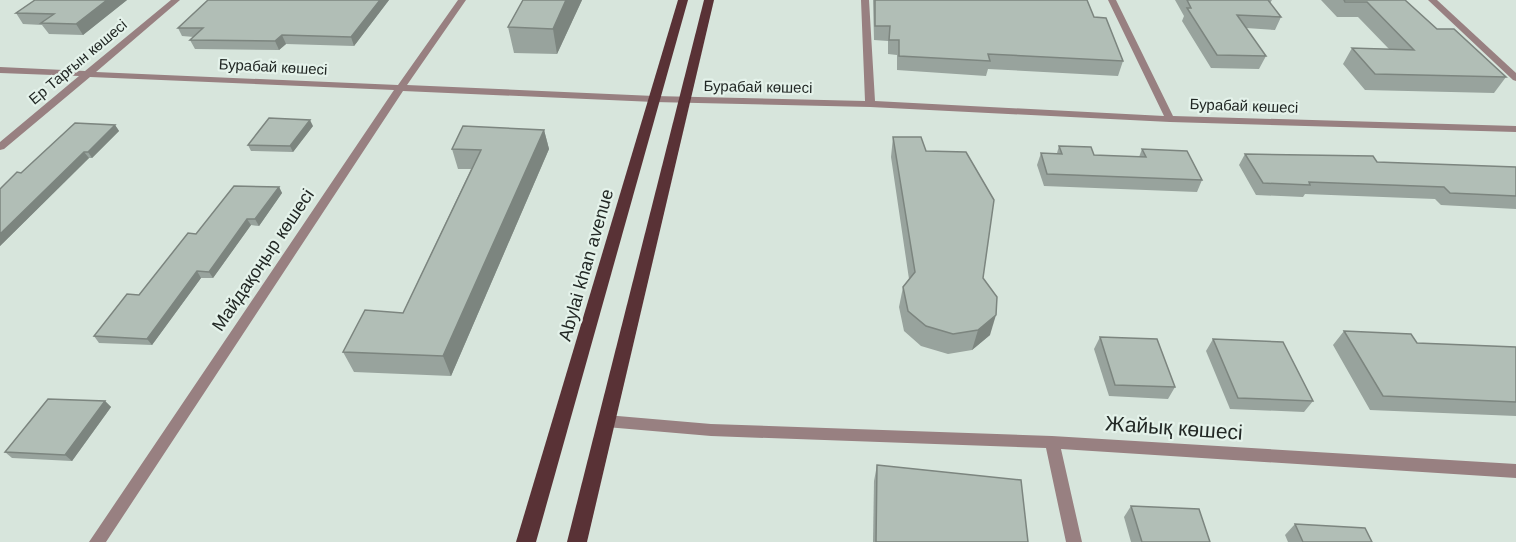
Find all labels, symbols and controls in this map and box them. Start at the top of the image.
street label: Ер Тарғын көшесі [25,16,130,108]
street label: Бурабай көшесі [218,55,328,78]
street label: Бурабай көшесі [703,77,813,96]
street label: Бурабай көшесі [1189,95,1299,116]
street label: Майдақоңыр көшесі [208,185,318,335]
street label: Abylai khan avenue [555,187,617,343]
street label: Жайық көшесі [1105,411,1244,444]

